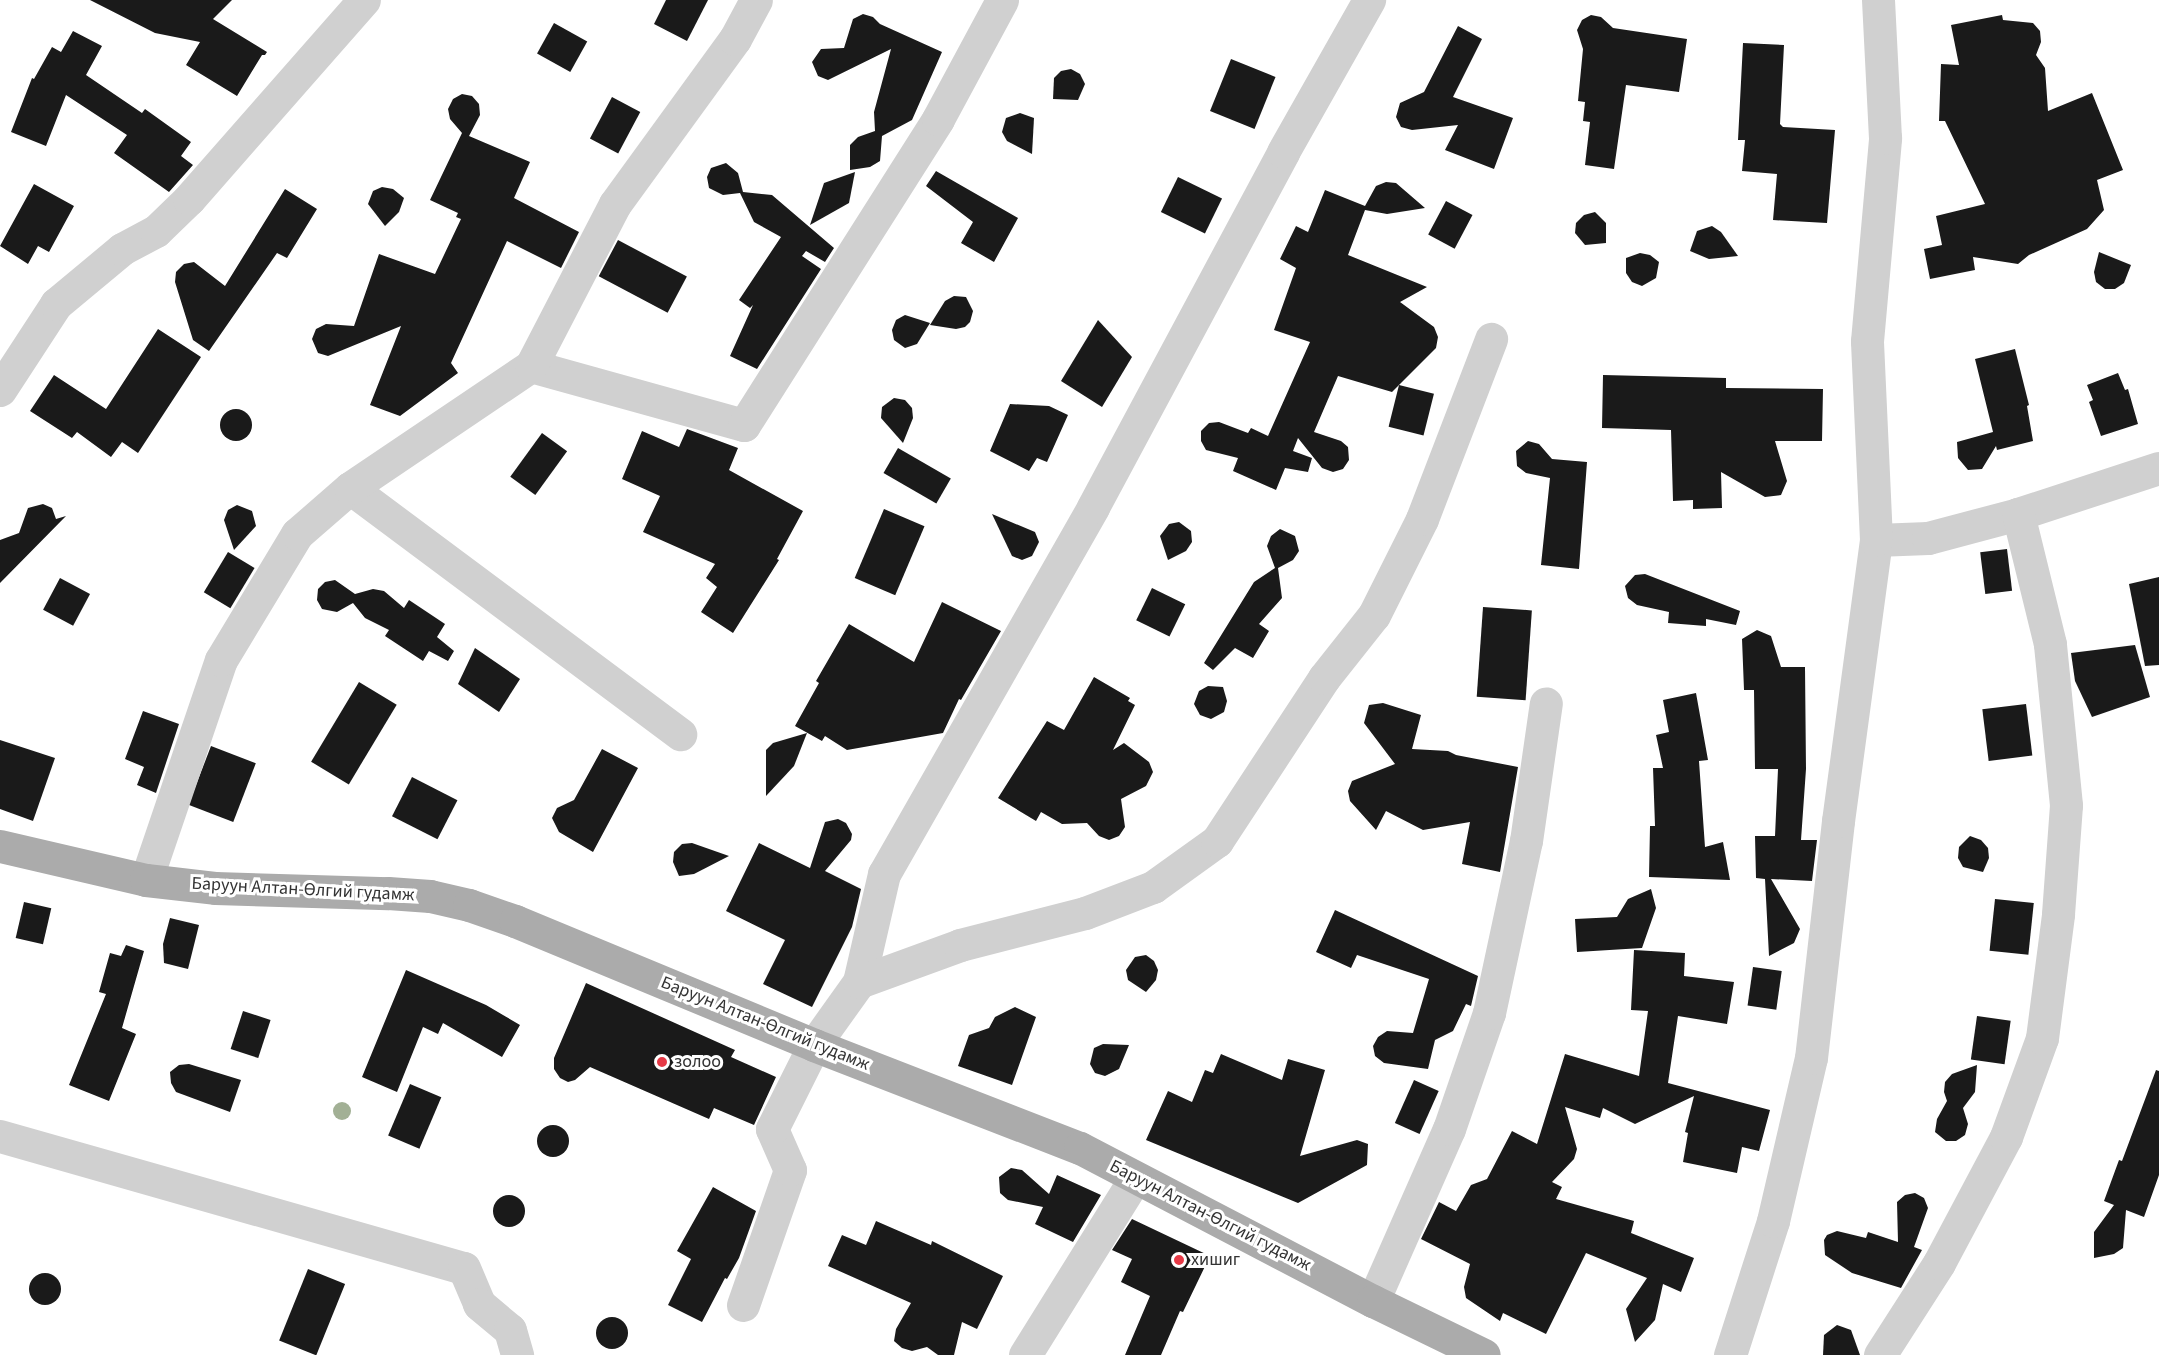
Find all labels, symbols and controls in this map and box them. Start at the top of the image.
street label: Баруун Алтан-Өлгий гудамж [191,873,415,907]
street label: Баруун Алтан-Өлгий гудамж [658,972,872,1076]
place label: золоо [674,1051,721,1073]
marker: золоо [655,1055,669,1069]
street label: Баруун Алтан-Өлгий гудамж [1106,1156,1314,1276]
place label: хишиг [1191,1249,1240,1271]
marker: хишиг [1172,1253,1186,1267]

